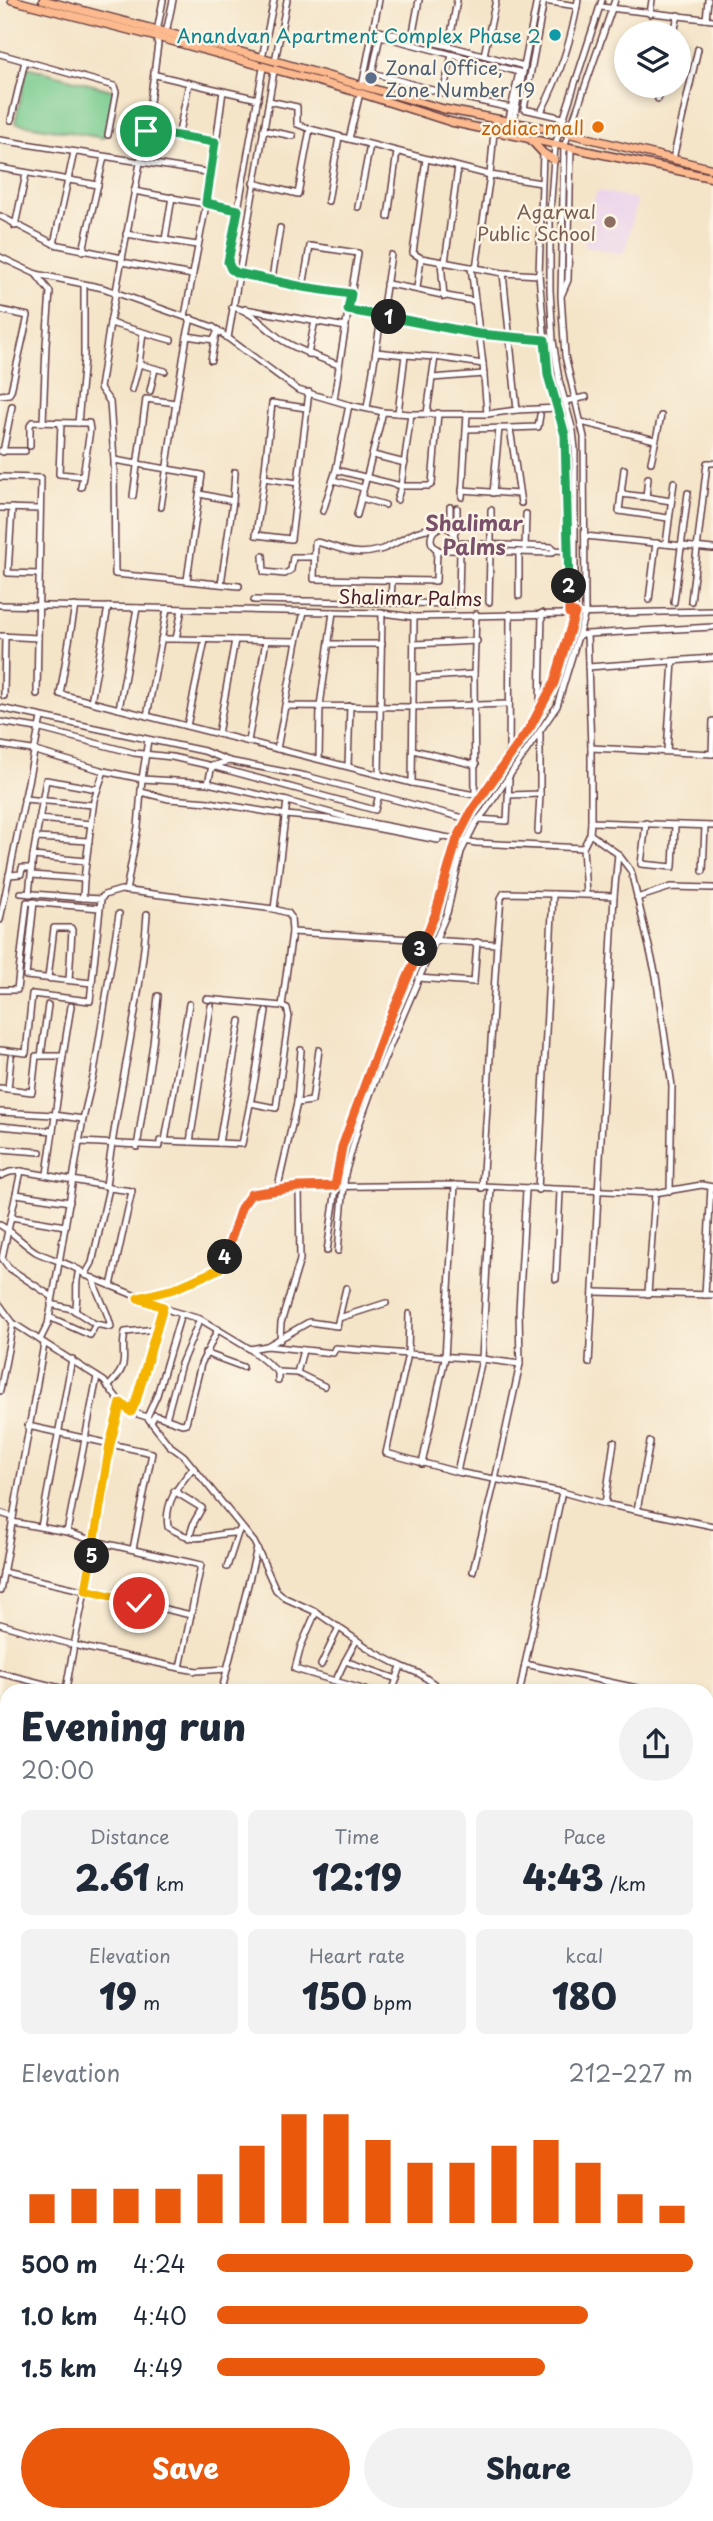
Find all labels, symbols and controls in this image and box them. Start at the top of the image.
place label: Anandvan Apartment Complex Phase 2 [177,21,541,49]
map controls [614,21,691,98]
button: layers [614,21,691,98]
marker: Anandvan Apartment Complex Phase 2 [547,27,563,43]
place label: Zonal Office, Zone Number 19 [385,53,535,103]
marker: Zonal Office, Zone Number 19 [363,70,379,86]
pin [116,101,176,161]
icon: arrive [127,112,165,150]
place label: zodiac mall [481,113,584,141]
marker: zodiac mall [590,119,606,135]
place label: Agarwal Public School [477,197,596,247]
marker: Agarwal Public School [602,214,618,230]
pin: 1 [372,300,406,334]
text: 1 [384,302,393,330]
district label: Shalimar Palms [425,506,523,562]
pin: 2 [552,568,586,604]
text: 2 [562,571,575,599]
street label: Shalimar Palms [338,582,482,612]
pin: 3 [402,932,438,967]
text: 3 [413,934,426,962]
pin: 4 [208,1240,243,1274]
text: 4 [218,1242,231,1270]
pin: 5 [74,1538,110,1574]
text: 5 [85,1541,98,1569]
pin [109,1573,169,1633]
icon: check [120,1584,158,1622]
text: Evening run [21,1697,246,1754]
button: share [619,1707,693,1781]
text: 20:00 [21,1752,94,1787]
text: Distance [90,1822,170,1850]
text: Time [335,1822,379,1850]
text: Pace [563,1822,606,1850]
text: 2.61 [75,1850,150,1903]
text: 12:19 [312,1850,402,1903]
text: 4:43 [523,1850,603,1903]
text: km [150,1869,184,1897]
text: /km [603,1869,646,1897]
text: Elevation [89,1941,171,1969]
text: Heart rate [309,1941,405,1969]
text: kcal [565,1941,603,1969]
text: 19 [99,1969,137,2022]
text: 150 [302,1969,367,2022]
text: 180 [552,1969,617,2022]
text: m [137,1988,160,2016]
text: bpm [367,1988,412,2016]
text: Elevation [21,2055,120,2090]
text: 212–227 m [568,2055,693,2090]
text: 500 m [21,2246,98,2281]
text: 4:24 [133,2246,186,2281]
text: 1.0 km [21,2298,98,2333]
text: 4:40 [133,2298,187,2333]
text: 1.5 km [21,2350,97,2385]
text: 4:49 [133,2350,183,2385]
button: Save [21,2428,350,2508]
button: Share [364,2428,693,2508]

